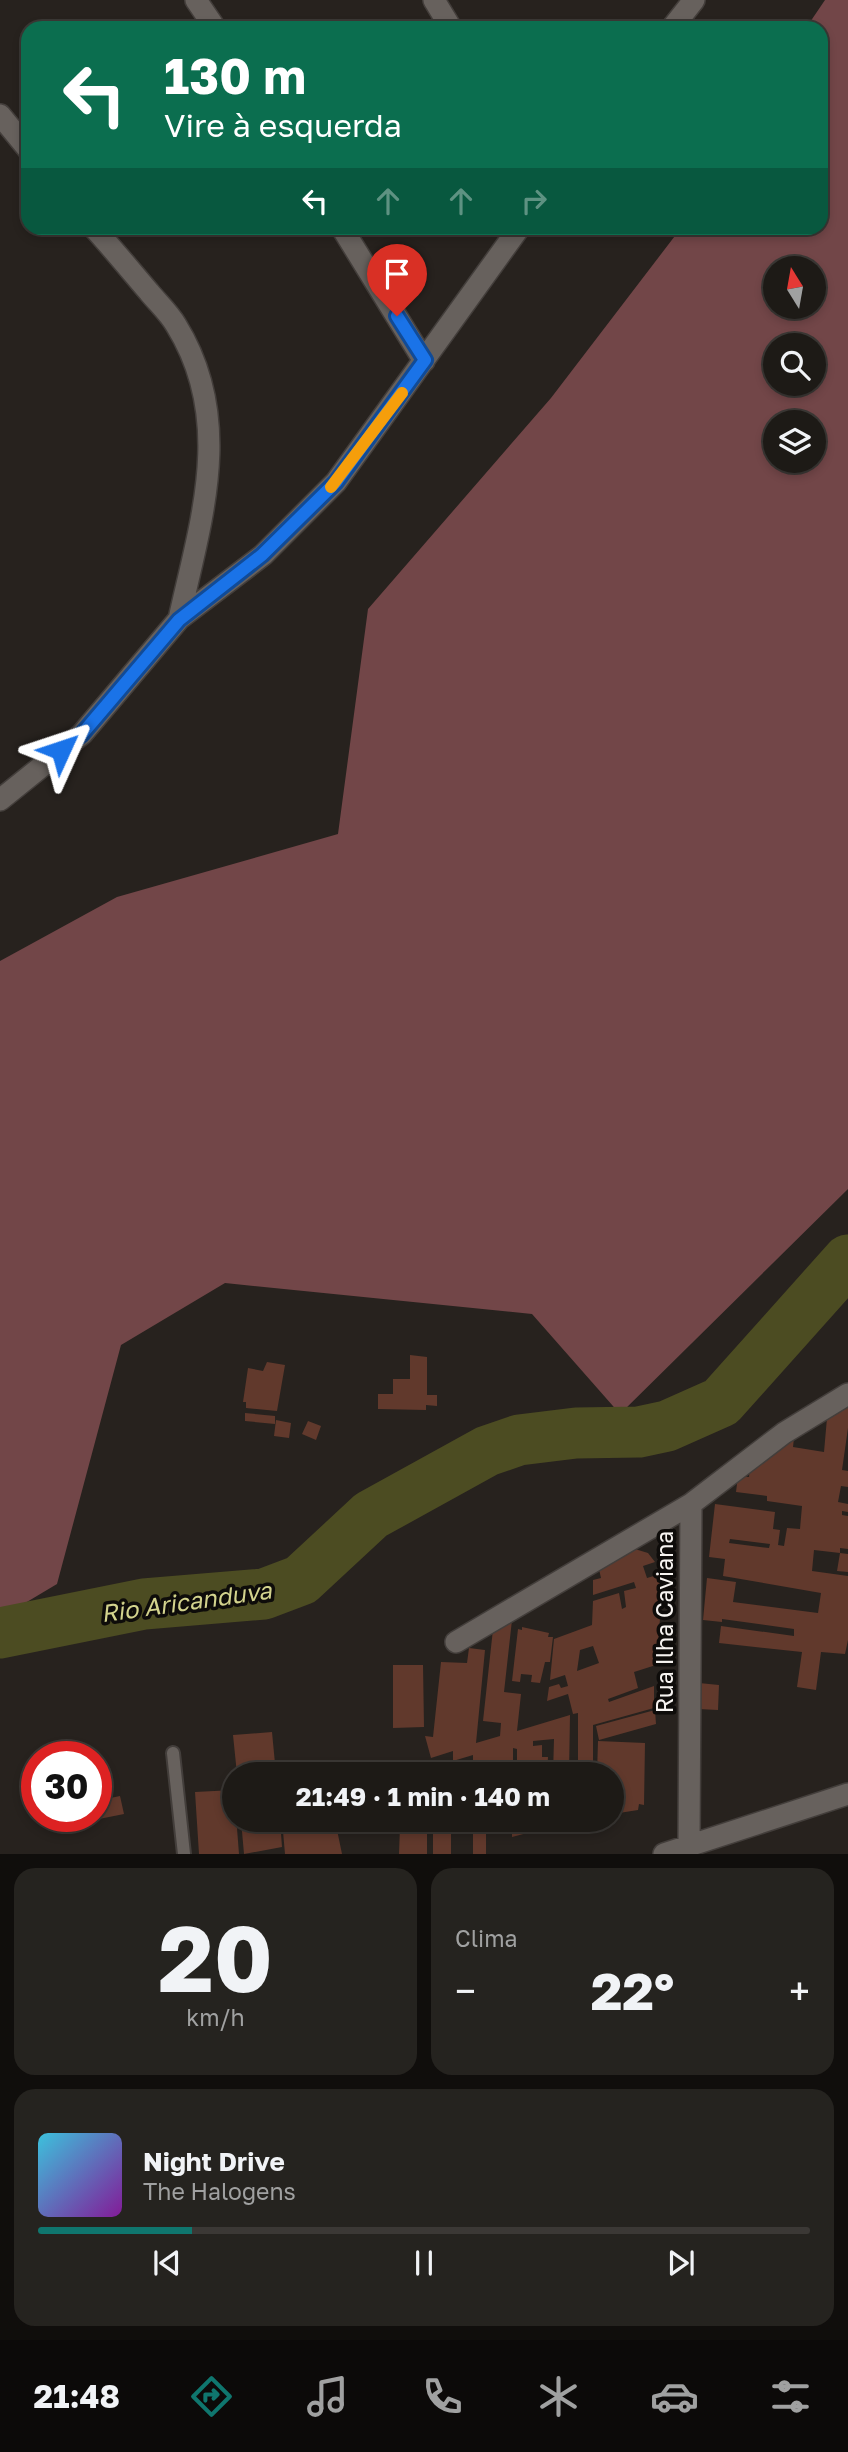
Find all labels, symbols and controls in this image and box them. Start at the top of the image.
text: 130 m [164,46,306,105]
icon: left [49,49,140,140]
text: Vire à esquerda [164,106,402,144]
icon: left [296,182,334,220]
icon: ahead [369,182,407,220]
icon: ahead [442,182,480,220]
icon: right [515,182,553,220]
pin [367,244,427,316]
icon: arrive [378,255,416,293]
north arrow [763,256,826,318]
map controls [763,256,826,473]
button: search [763,333,826,396]
button: layers [763,410,826,473]
position arrow [24,713,98,787]
street label: Rua Ilha Caviana [650,1531,678,1713]
water label: Rio Aricanduva [99,1574,275,1627]
speed limit sign: 30 [21,1741,112,1832]
text: 21:49 · 1 min · 140 m [296,1781,550,1812]
text: 20 [158,1903,273,2012]
text: Clima [455,1924,518,1952]
text: 22° [591,1959,674,2021]
text: − [455,1968,476,2013]
text: + [789,1968,810,2013]
text: km/h [186,2003,245,2031]
text: Night Drive [143,2146,285,2177]
text: The Halogens [143,2177,296,2205]
icon: previous [148,2244,186,2282]
icon: pause [405,2244,443,2282]
icon: next [662,2244,700,2282]
icon: directions [187,2372,236,2421]
icon: music [303,2372,352,2421]
icon: phone [418,2372,467,2421]
icon: climate [534,2372,583,2421]
icon: car [650,2372,699,2421]
icon: filters [766,2372,815,2421]
text: 21:48 [33,2377,120,2415]

